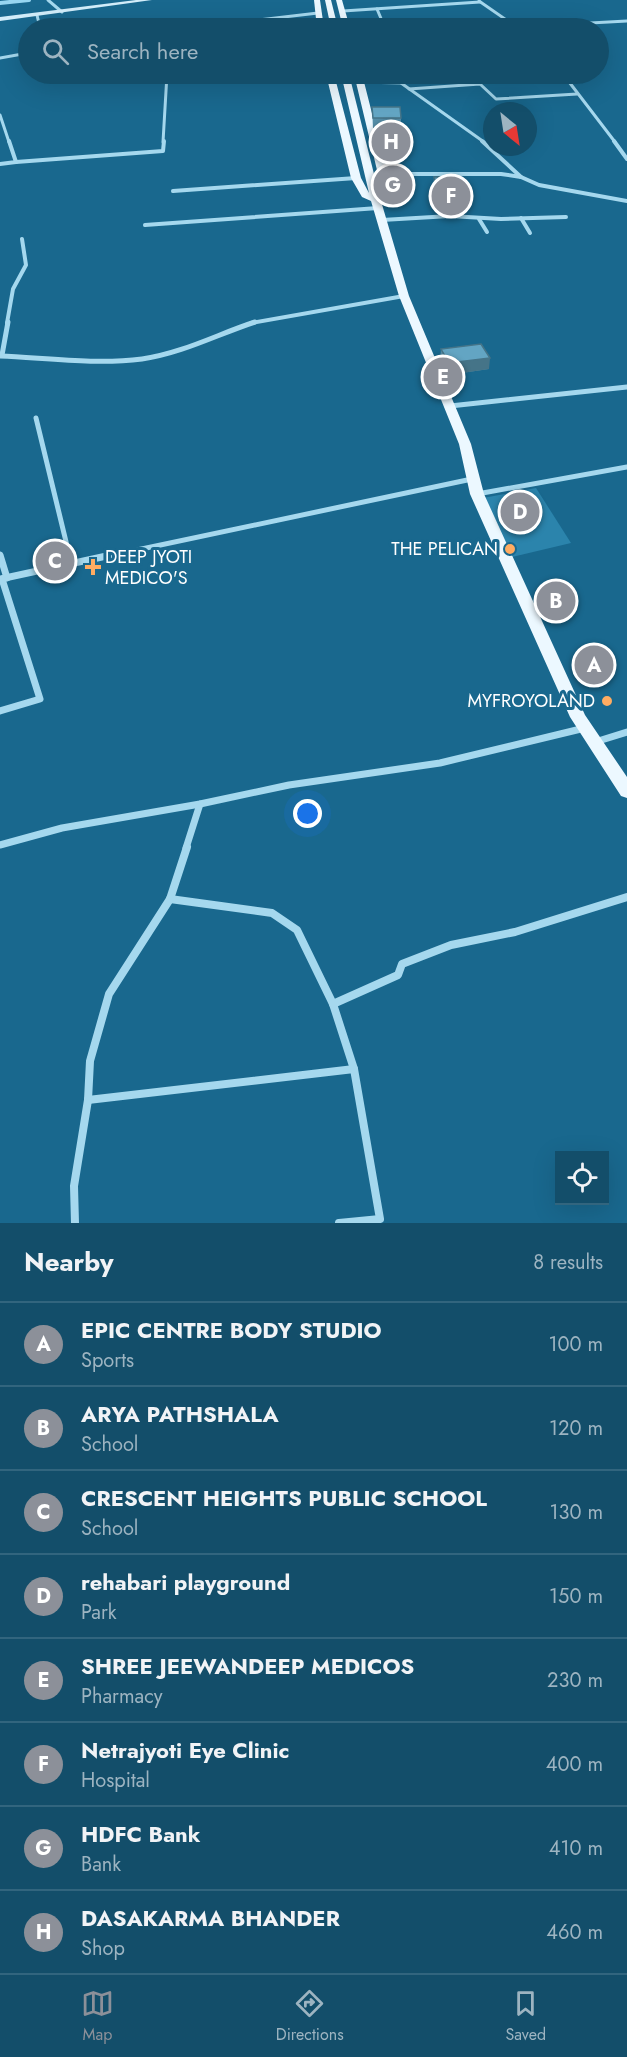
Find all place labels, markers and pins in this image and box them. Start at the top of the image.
pin: H [372,120,410,164]
pin: G [374,162,412,207]
pin: F [432,174,470,218]
pin: E [424,354,462,400]
pin: D [500,490,540,534]
place label: THE PELICAN [391,536,498,562]
pin: C [36,538,74,584]
marker: THE PELICAN [503,542,517,556]
place label: DEEP JYOTI MEDICO'S [105,544,192,591]
marker: DEEP JYOTI MEDICO'S [86,560,100,574]
pin: B [536,578,576,624]
pin: A [574,642,614,688]
place label: MYFROYOLAND [467,688,595,714]
marker: MYFROYOLAND [600,694,614,708]

